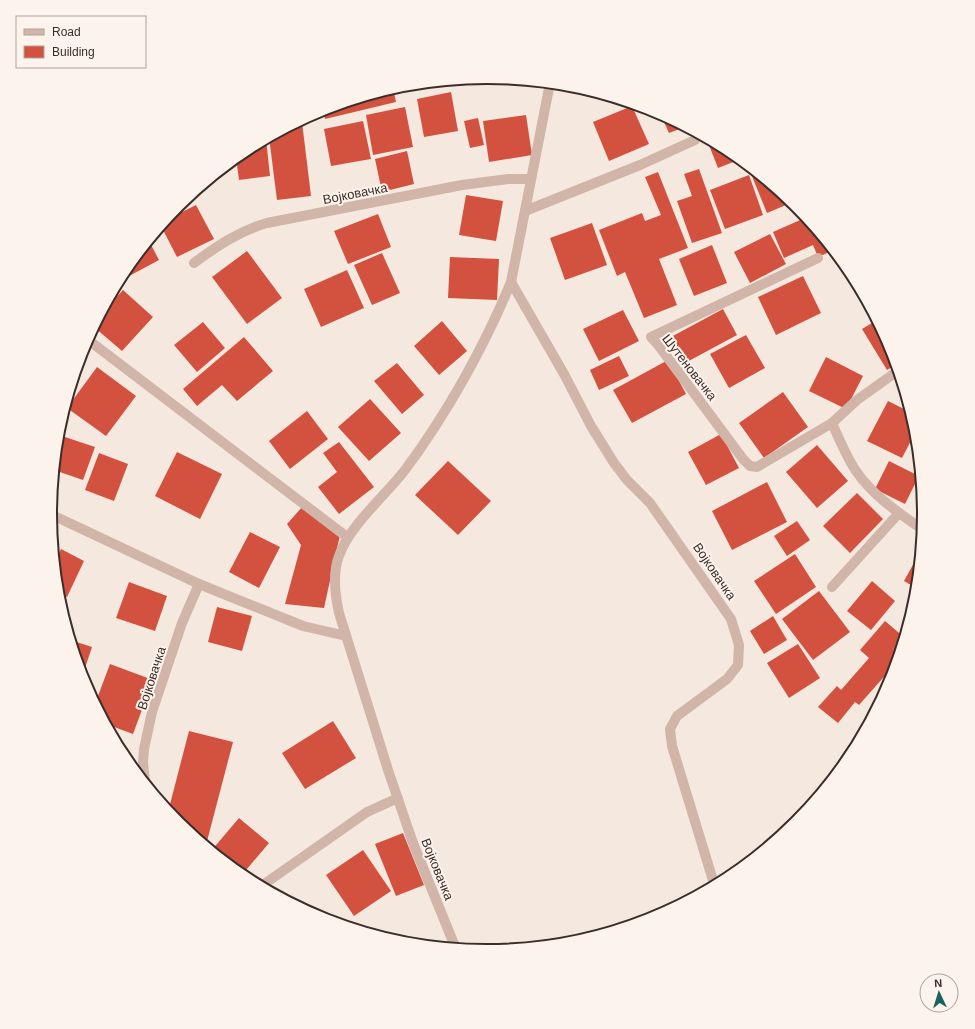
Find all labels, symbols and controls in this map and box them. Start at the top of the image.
legend [16,16,146,68]
text: Road [52,25,81,39]
text: Building [52,45,95,59]
street label: Војковачка [321,180,389,207]
street label: Шутеновачка [659,331,720,404]
street label: Војковачка [690,540,740,603]
street label: Војковачка [134,644,169,712]
street label: Војковачка [418,836,457,903]
north arrow [919,973,959,1013]
text: N [934,977,943,989]

